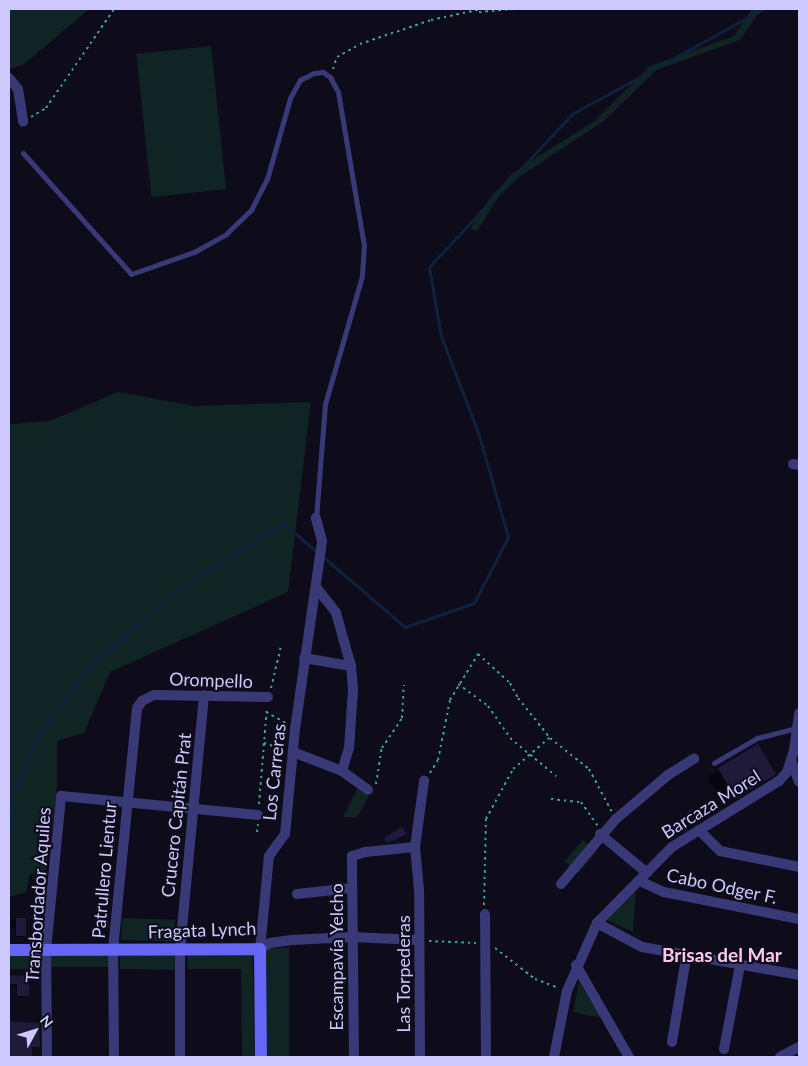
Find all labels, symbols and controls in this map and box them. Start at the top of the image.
street label: Orompello [169,668,253,692]
street label: Los Carreras [258,722,290,822]
street label: Crucero Capitán Prat [157,732,195,898]
street label: Barcaza Morel [658,765,764,843]
street label: Patrullero Lientur [87,801,121,939]
street label: Transbordador Aquiles [21,806,55,984]
street label: Cabo Odger F. [665,864,779,908]
street label: Escampavía Yelcho [325,883,347,1031]
street label: Las Torpederas [392,915,414,1033]
street label: Fragata Lynch [147,917,257,943]
district label: Brisas del Mar [662,944,782,966]
north arrow [10,1006,60,1056]
text: N [37,1012,57,1031]

